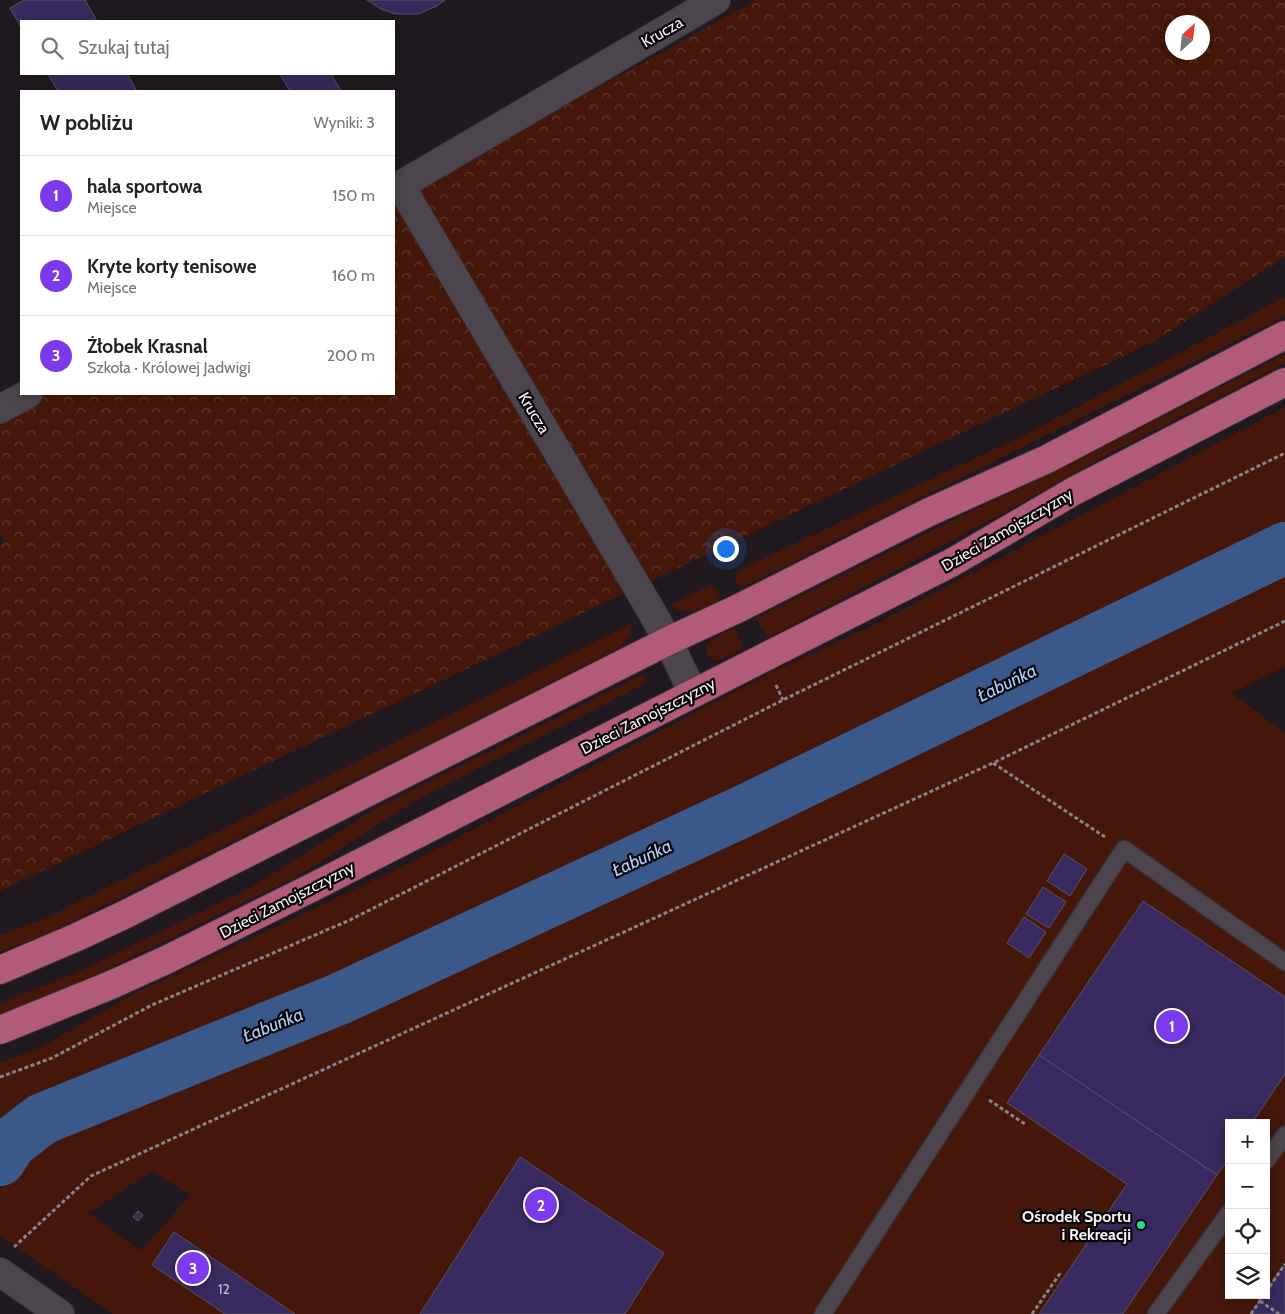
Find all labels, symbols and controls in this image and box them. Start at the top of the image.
street label: Krucza [638,12,686,51]
north arrow [1165,15,1210,60]
search box [20,20,395,75]
icon: search [38,34,66,62]
text: Szukaj tutaj [78,36,170,59]
text: W pobliżu [40,110,133,135]
text: Wyniki: 3 [313,113,375,132]
text: hala sportowa [87,175,202,198]
text: 1 [53,186,59,205]
text: 150 m [332,186,375,205]
text: Miejsce [87,198,137,217]
text: Kryte korty tenisowe [87,255,257,278]
text: 2 [52,266,60,285]
text: 160 m [332,266,375,285]
text: Miejsce [87,278,137,297]
text: Żłobek Krasnal [87,335,208,358]
text: 3 [52,346,60,365]
text: 200 m [327,346,375,365]
text: Szkoła · Królowej Jadwigi [87,358,251,377]
street label: Krucza [514,389,554,437]
street label: Dzieci Zamojszczyzny [938,485,1076,575]
your location [713,536,739,562]
water label: Łabuńka [974,659,1040,707]
street label: Dzieci Zamojszczyzny [577,674,719,758]
water label: Łabuńka [609,835,675,881]
street label: Dzieci Zamojszczyzny [216,858,358,942]
water label: Łabuńka [240,1003,306,1047]
pin: 1 [1156,1007,1188,1045]
map controls [1225,1119,1270,1299]
button: + [1225,1119,1270,1164]
button: − [1225,1164,1270,1209]
pin: 2 [525,1186,557,1224]
place label: Ośrodek Sportu i Rekreacji [1022,1207,1131,1244]
button: locate [1225,1209,1270,1254]
marker: Ośrodek Sportu i Rekreacji [1135,1219,1147,1231]
pin: 3 [177,1249,209,1287]
button: layers [1225,1254,1270,1299]
house number: 12 [218,1280,230,1298]

